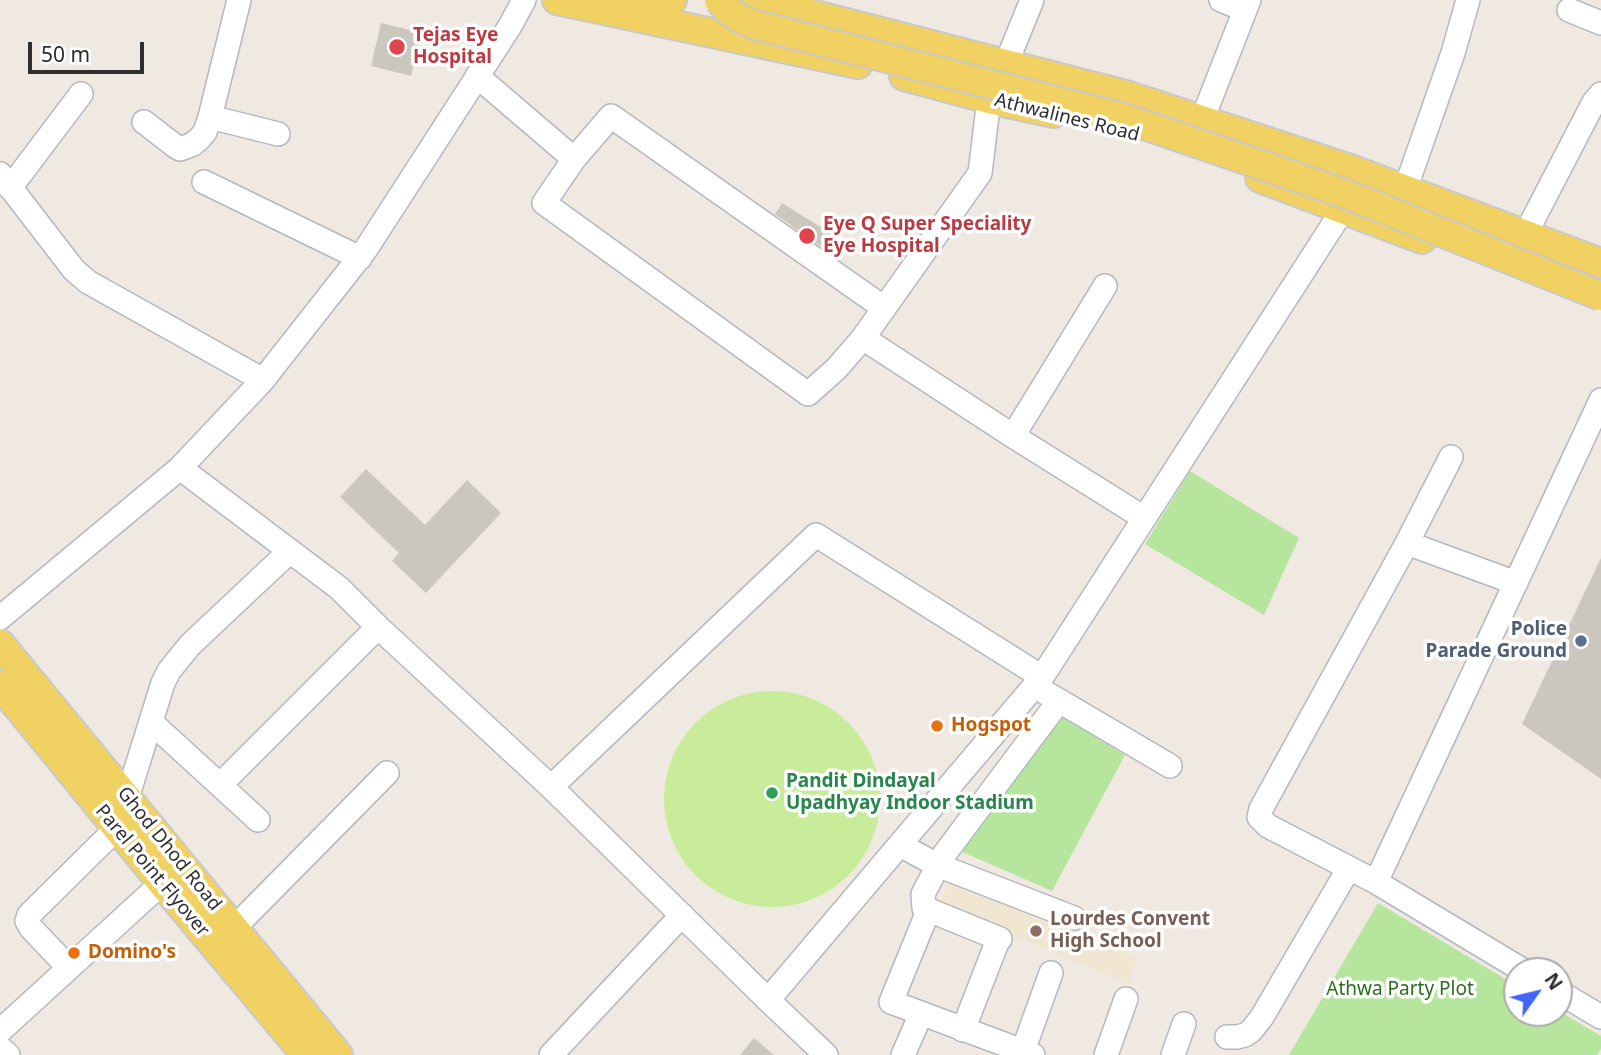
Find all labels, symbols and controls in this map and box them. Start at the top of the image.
place label: Tejas Eye Hospital [413,25,498,69]
scale bar [32,28,147,72]
marker: Tejas Eye Hospital [387,37,407,57]
text: 50 m [41,40,90,68]
street label: Athwalines Road [992,89,1142,147]
place label: Eye Q Super Speciality Eye Hospital [823,214,1031,258]
marker: Eye Q Super Speciality Eye Hospital [797,226,817,246]
place label: Police Parade Ground [1426,619,1567,663]
marker: Police Parade Ground [1573,633,1589,649]
place label: Hogspot [951,715,1031,737]
marker: Hogspot [929,718,945,734]
place label: Pandit Dindayal Upadhyay Indoor Stadium [786,771,1034,815]
street label: Ghod Dhod Road [112,782,226,916]
marker: Pandit Dindayal Upadhyay Indoor Stadium [764,785,780,801]
street label: Parel Point Flyover [90,800,214,942]
place label: Lourdes Convent High School [1050,909,1210,953]
marker: Lourdes Convent High School [1028,923,1044,939]
place label: Domino's [88,942,176,964]
marker: Domino's [66,945,82,961]
north arrow [1503,957,1573,1027]
text: N [1539,968,1569,995]
park label: Athwa Party Plot [1326,979,1474,1001]

